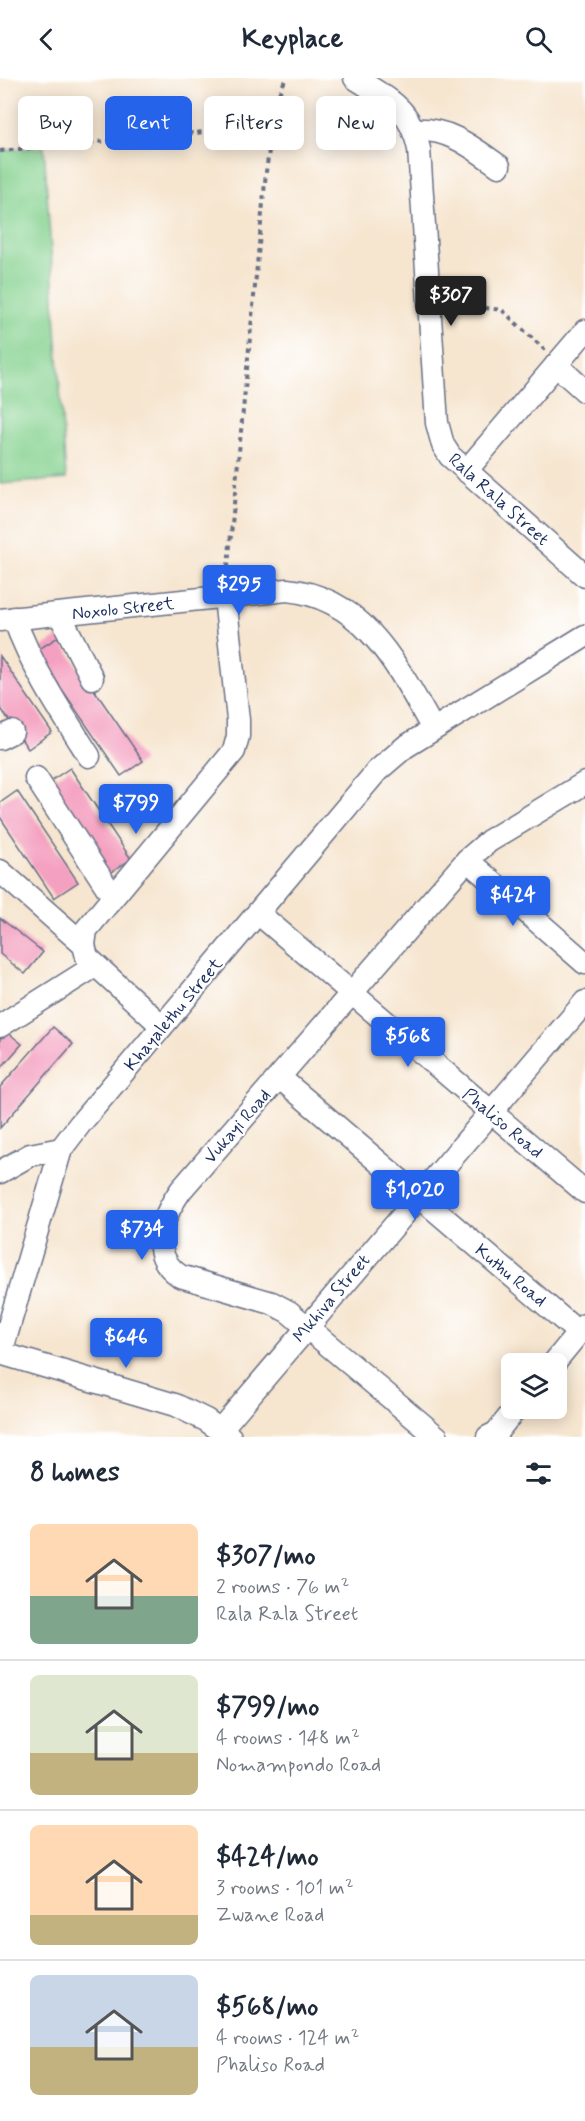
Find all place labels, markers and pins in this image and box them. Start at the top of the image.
pin: $307 [415,276,487,327]
pin: $295 [203,565,275,616]
pin: $799 [100,784,172,835]
pin: $424 [477,876,549,927]
pin: $568 [372,1017,444,1068]
pin: $1,020 [366,1170,464,1221]
pin: $734 [106,1210,178,1261]
pin: $646 [90,1318,162,1369]

